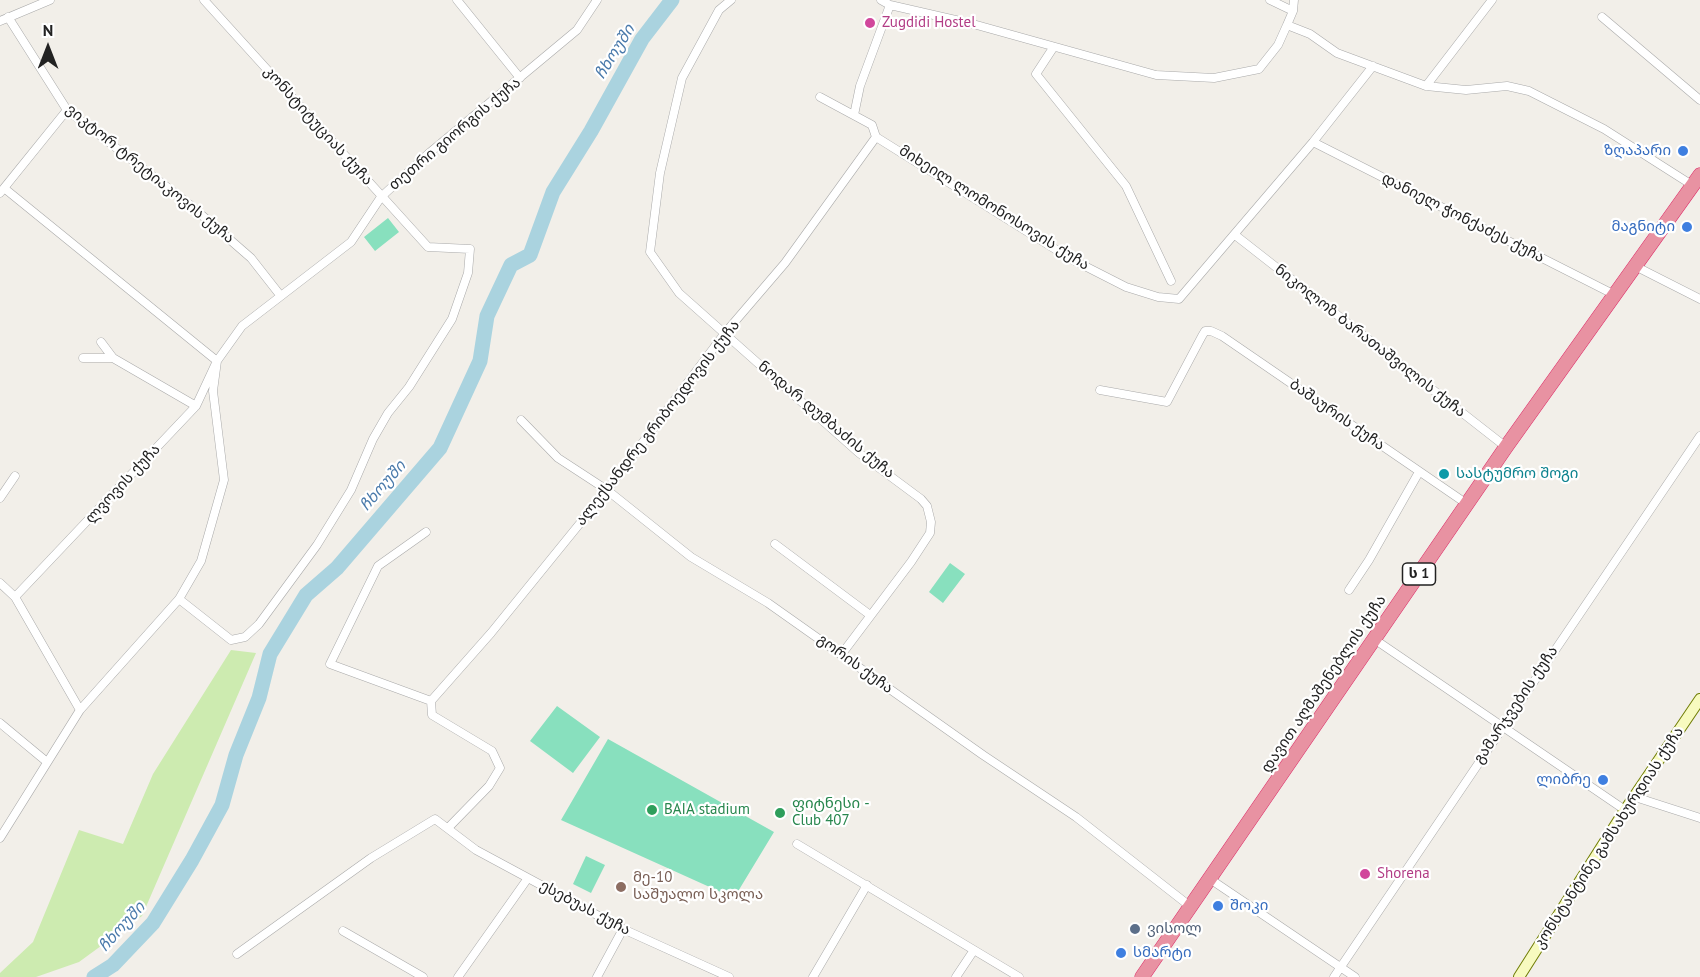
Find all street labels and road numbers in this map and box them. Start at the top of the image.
street label: კონსტიტუციას ქუჩა [260,63,376,189]
street label: თეთრი გიორგის ქუჩა [386,74,524,194]
street label: ვიკტორ ტრეტიაკოვის ქუჩა [62,100,238,248]
street label: მიხეილ ლომონოსოვის ქუჩა [895,142,1093,274]
street label: დანიელ ჭონქაძეს ქუჩა [1379,169,1547,267]
street label: ნიკოლოზ ბარათაშვილის ქუჩა [1271,261,1469,421]
street label: ალექსანდრე გრიბოედოვის ქუჩა [572,317,744,529]
street label: ნოდარ დუმბაძის ქუჩა [754,358,898,482]
street label: ბაშაურის ქუჩა [1286,375,1388,455]
street label: ლვოვის ქუჩა [82,441,164,527]
road number: ს 1 [1402,563,1436,585]
street label: დავით აღმაშენებლის ქუჩა [1258,592,1390,776]
street label: გორის ქუჩა [814,630,896,698]
street label: გამარჯვების ქუჩა [1470,643,1562,767]
street label: კონსტანტინე გამსახურდიას ქუჩა [1530,724,1688,952]
street label: ესებუას ქუჩა [536,876,634,940]

